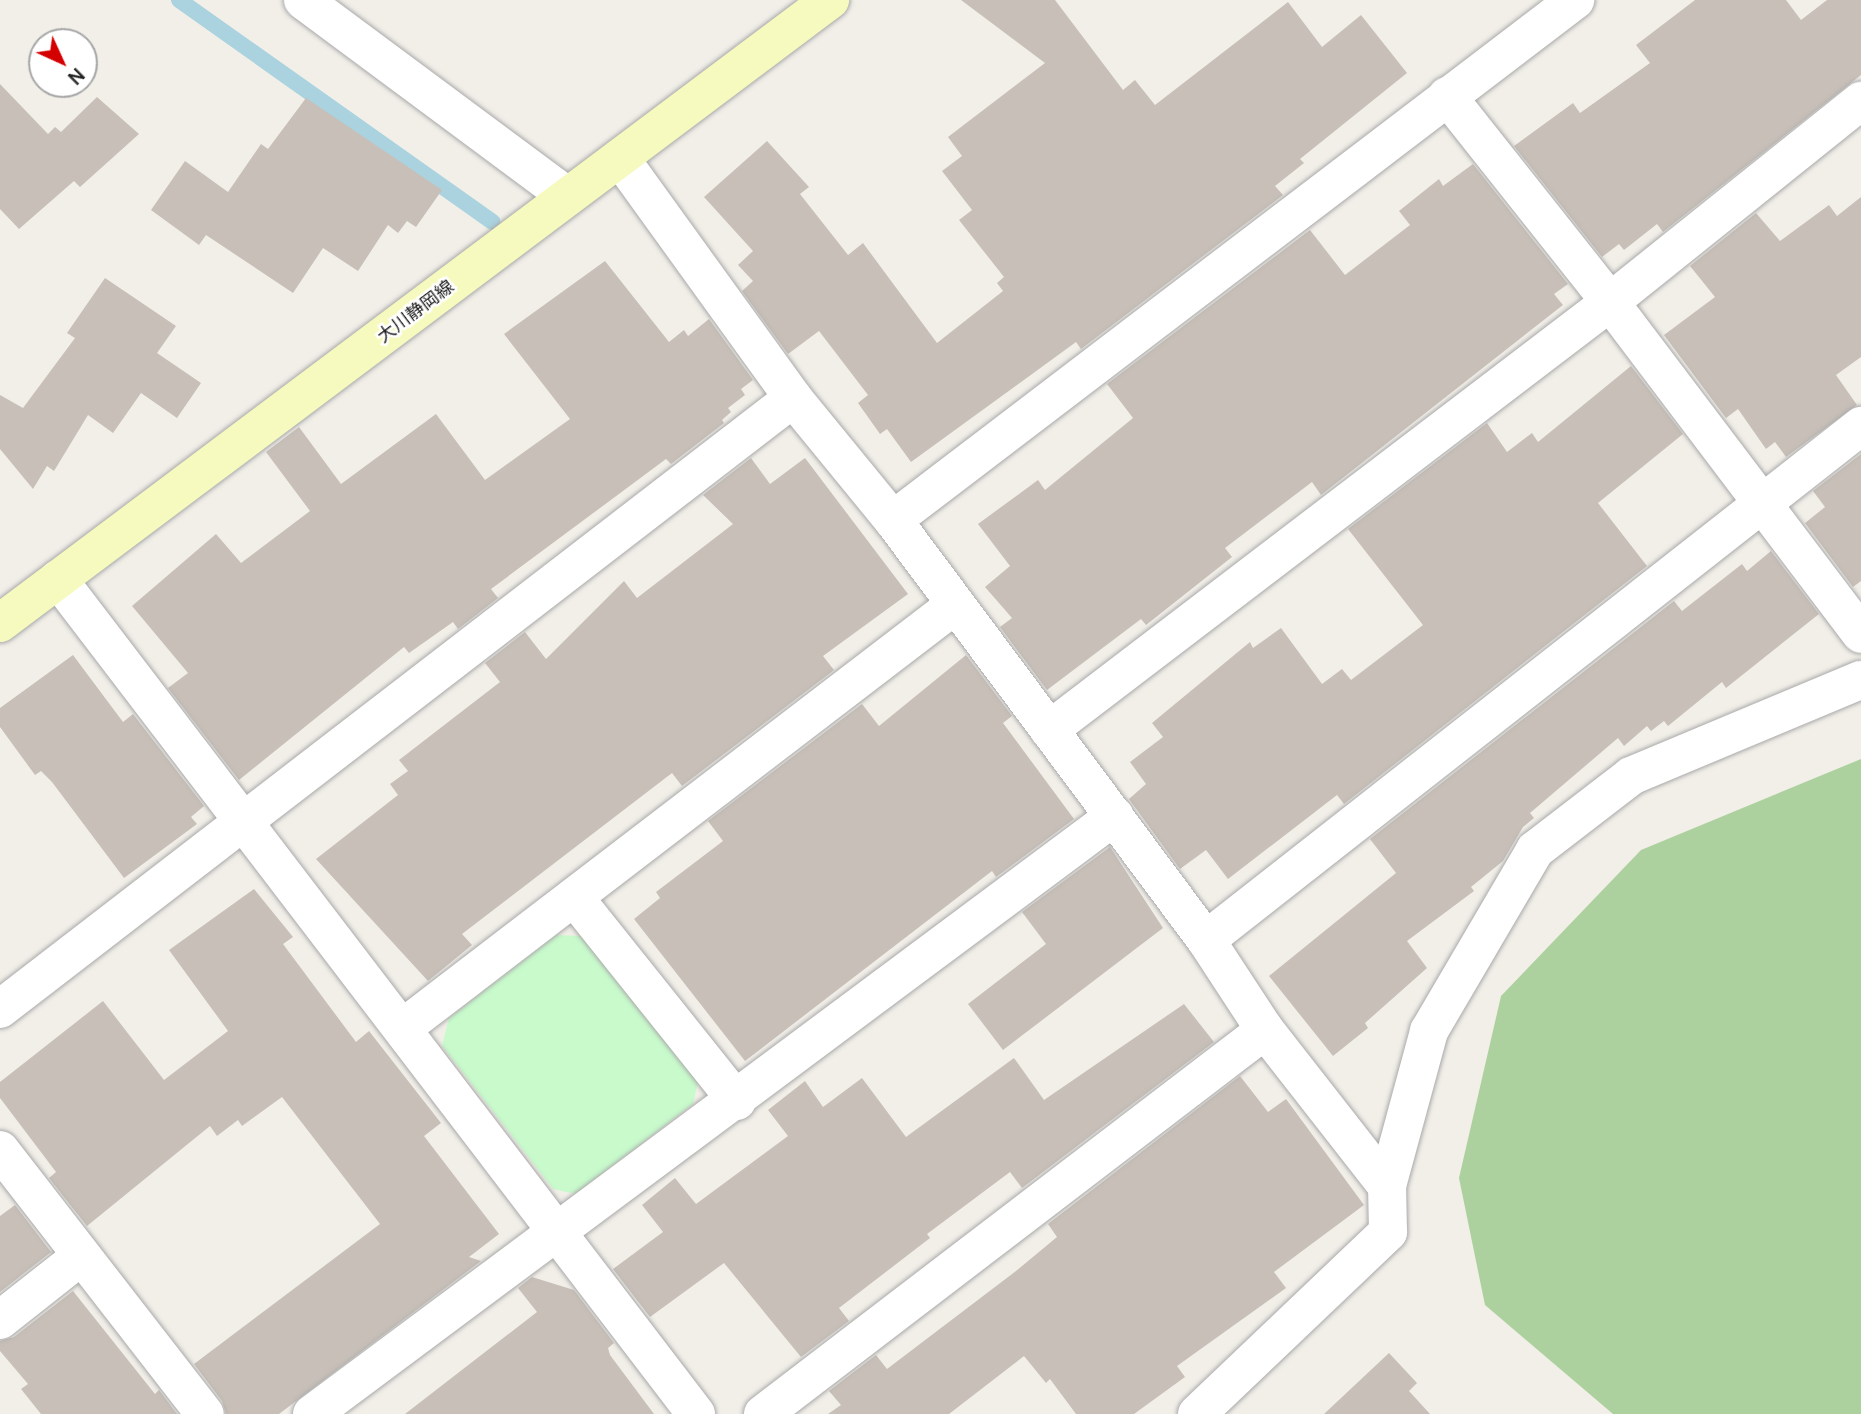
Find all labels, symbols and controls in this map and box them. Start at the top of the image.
north arrow [28,28,98,98]
text: N [62,62,90,90]
street label: 大川静岡線 [373,275,457,347]

